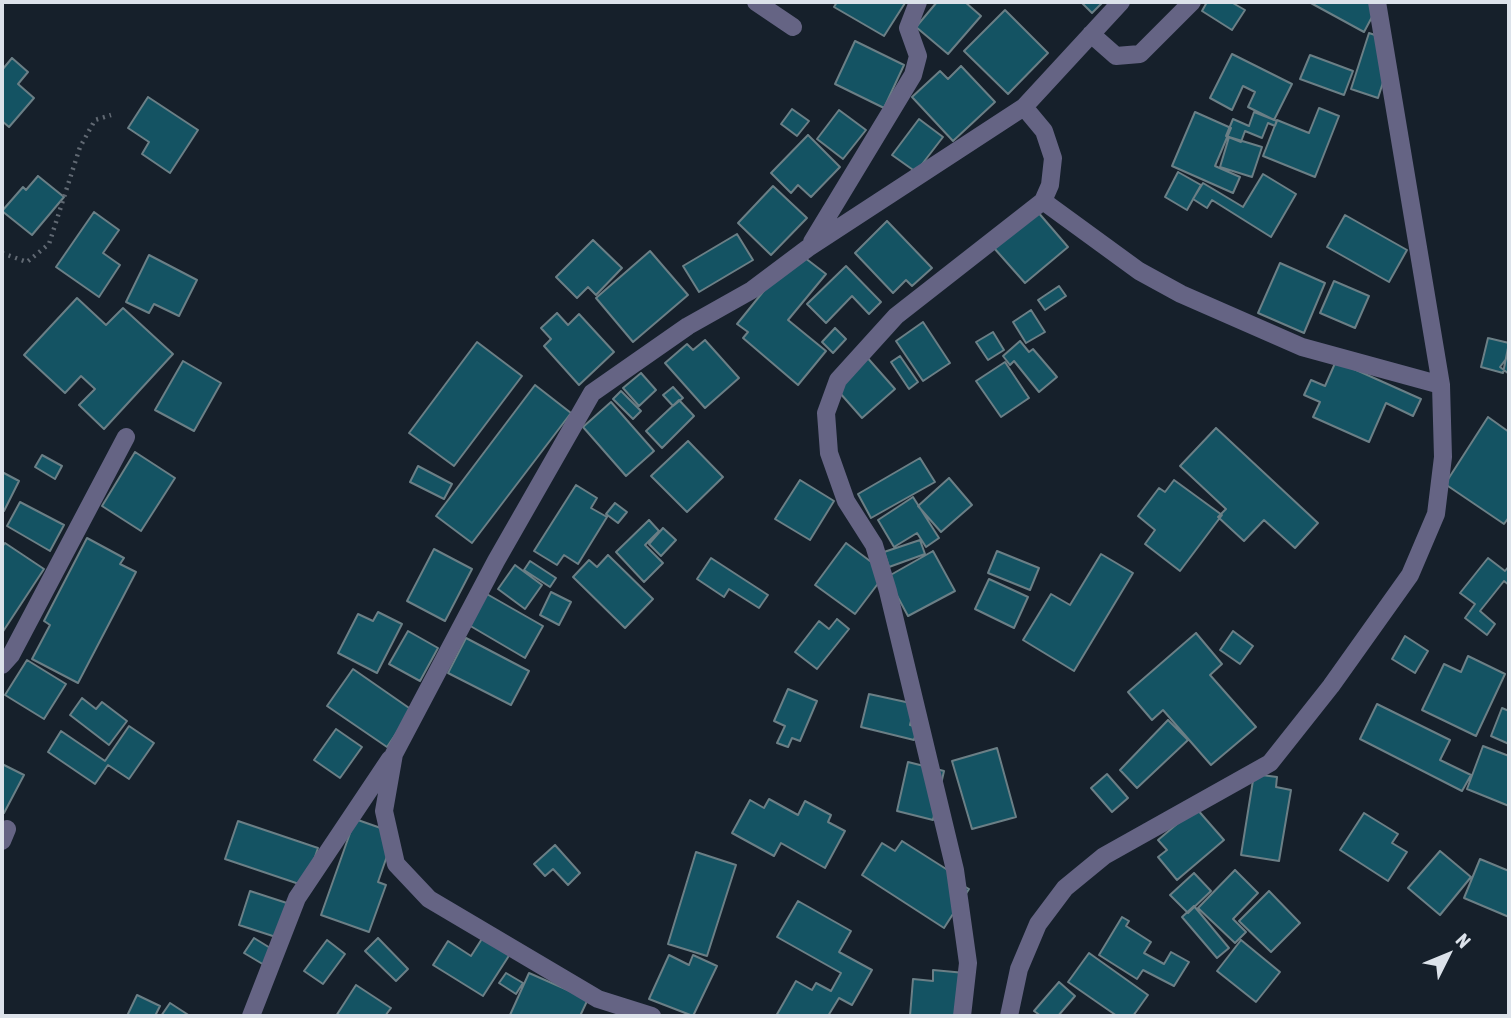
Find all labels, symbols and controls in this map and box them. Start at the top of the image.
north arrow [1413,920,1483,990]
text: N [1451,929,1475,952]

